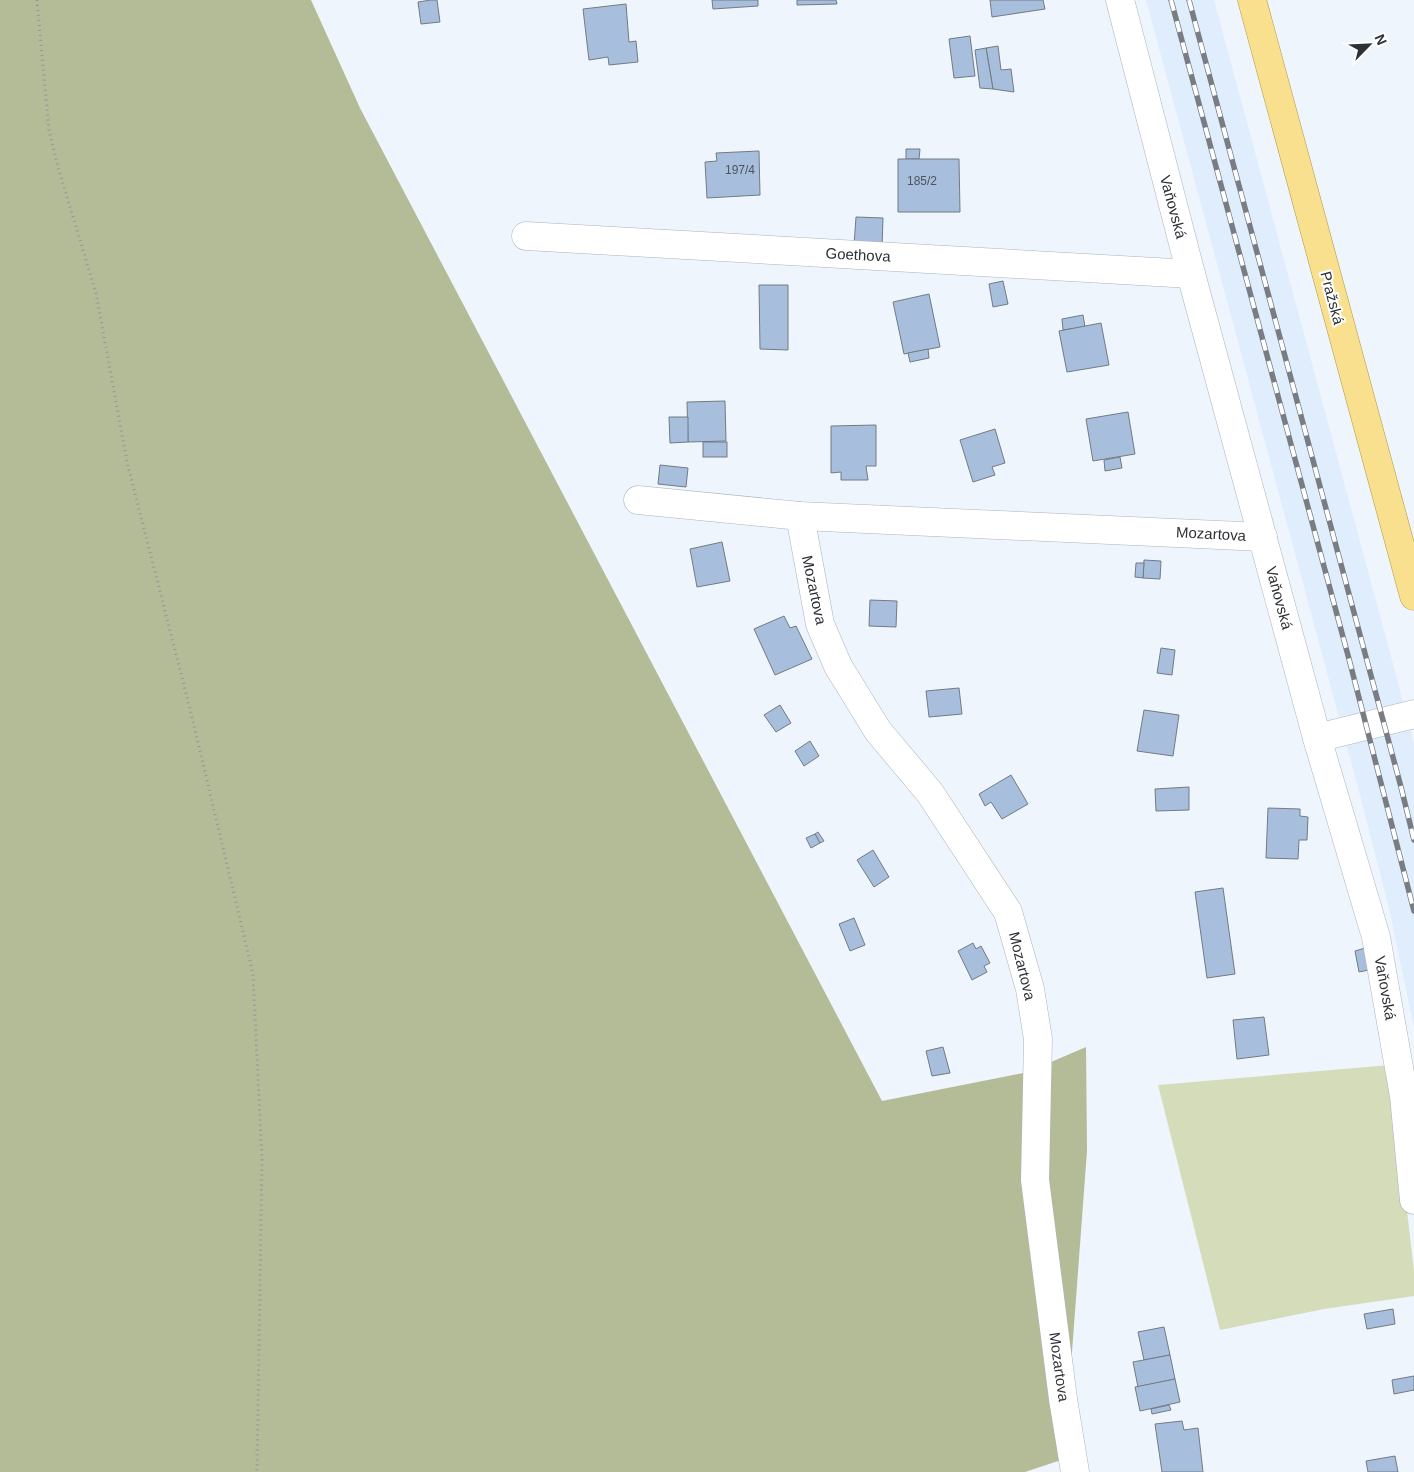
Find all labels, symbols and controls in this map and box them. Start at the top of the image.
north arrow [1344,20,1394,70]
text: N [1372,32,1390,48]
house number: 197/4 [725,163,755,177]
street label: Vaňovská [1157,173,1190,241]
house number: 185/2 [907,174,937,188]
street label: Goethova [825,244,892,265]
street label: Pražská [1317,270,1348,327]
street label: Mozartova [1176,523,1247,544]
street label: Mozartova [799,554,830,627]
street label: Vaňovská [1263,564,1296,632]
street label: Mozartova [1006,930,1039,1003]
street label: Vaňovská [1371,955,1400,1022]
street label: Mozartova [1046,1331,1073,1403]

